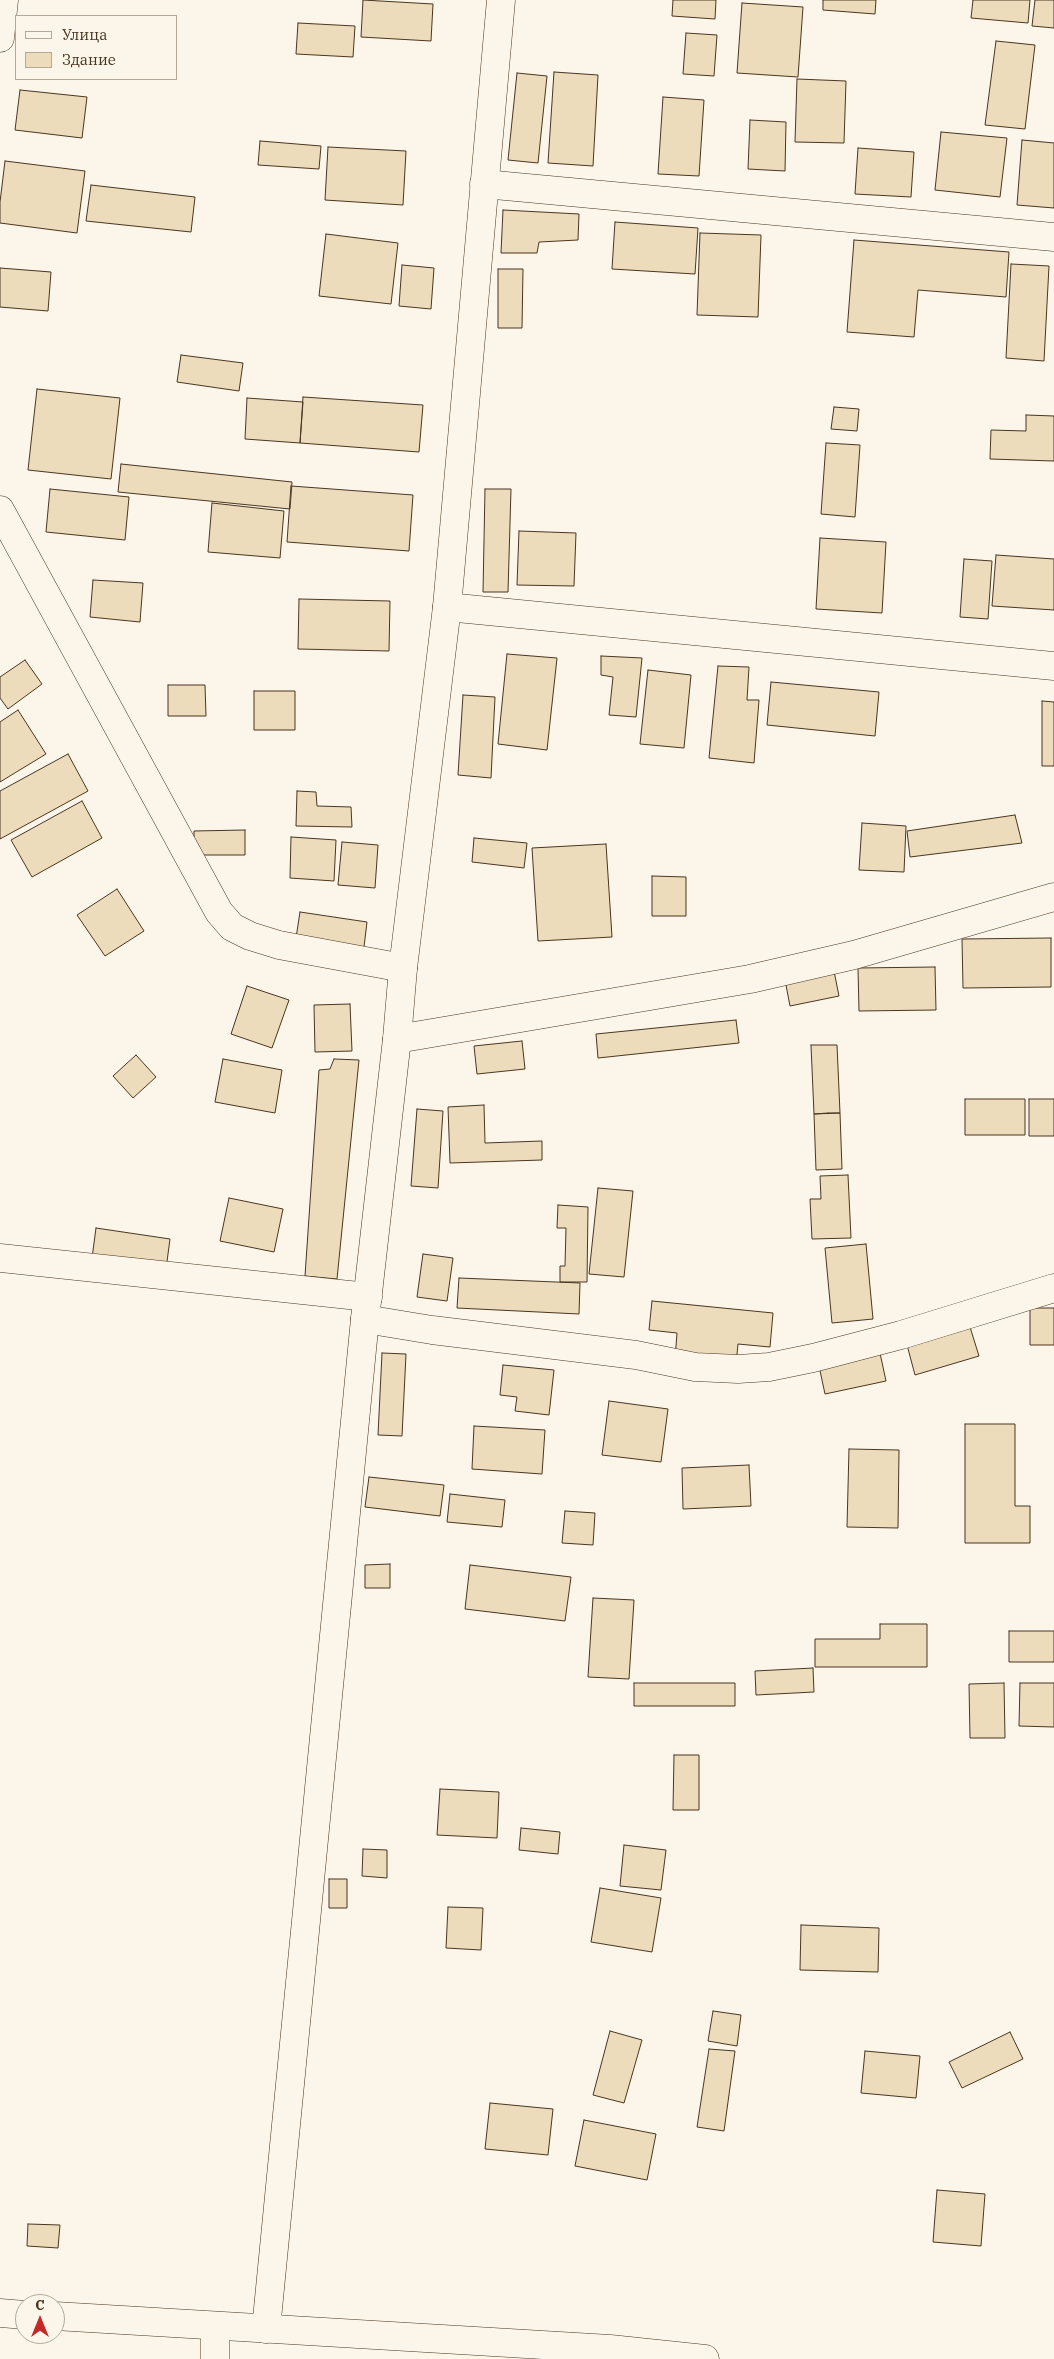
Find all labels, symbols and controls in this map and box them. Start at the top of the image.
legend [15,15,178,80]
text: Улица [62,25,107,44]
text: Здание [62,50,116,69]
north arrow [15,2294,65,2344]
text: С [35,2296,45,2314]

